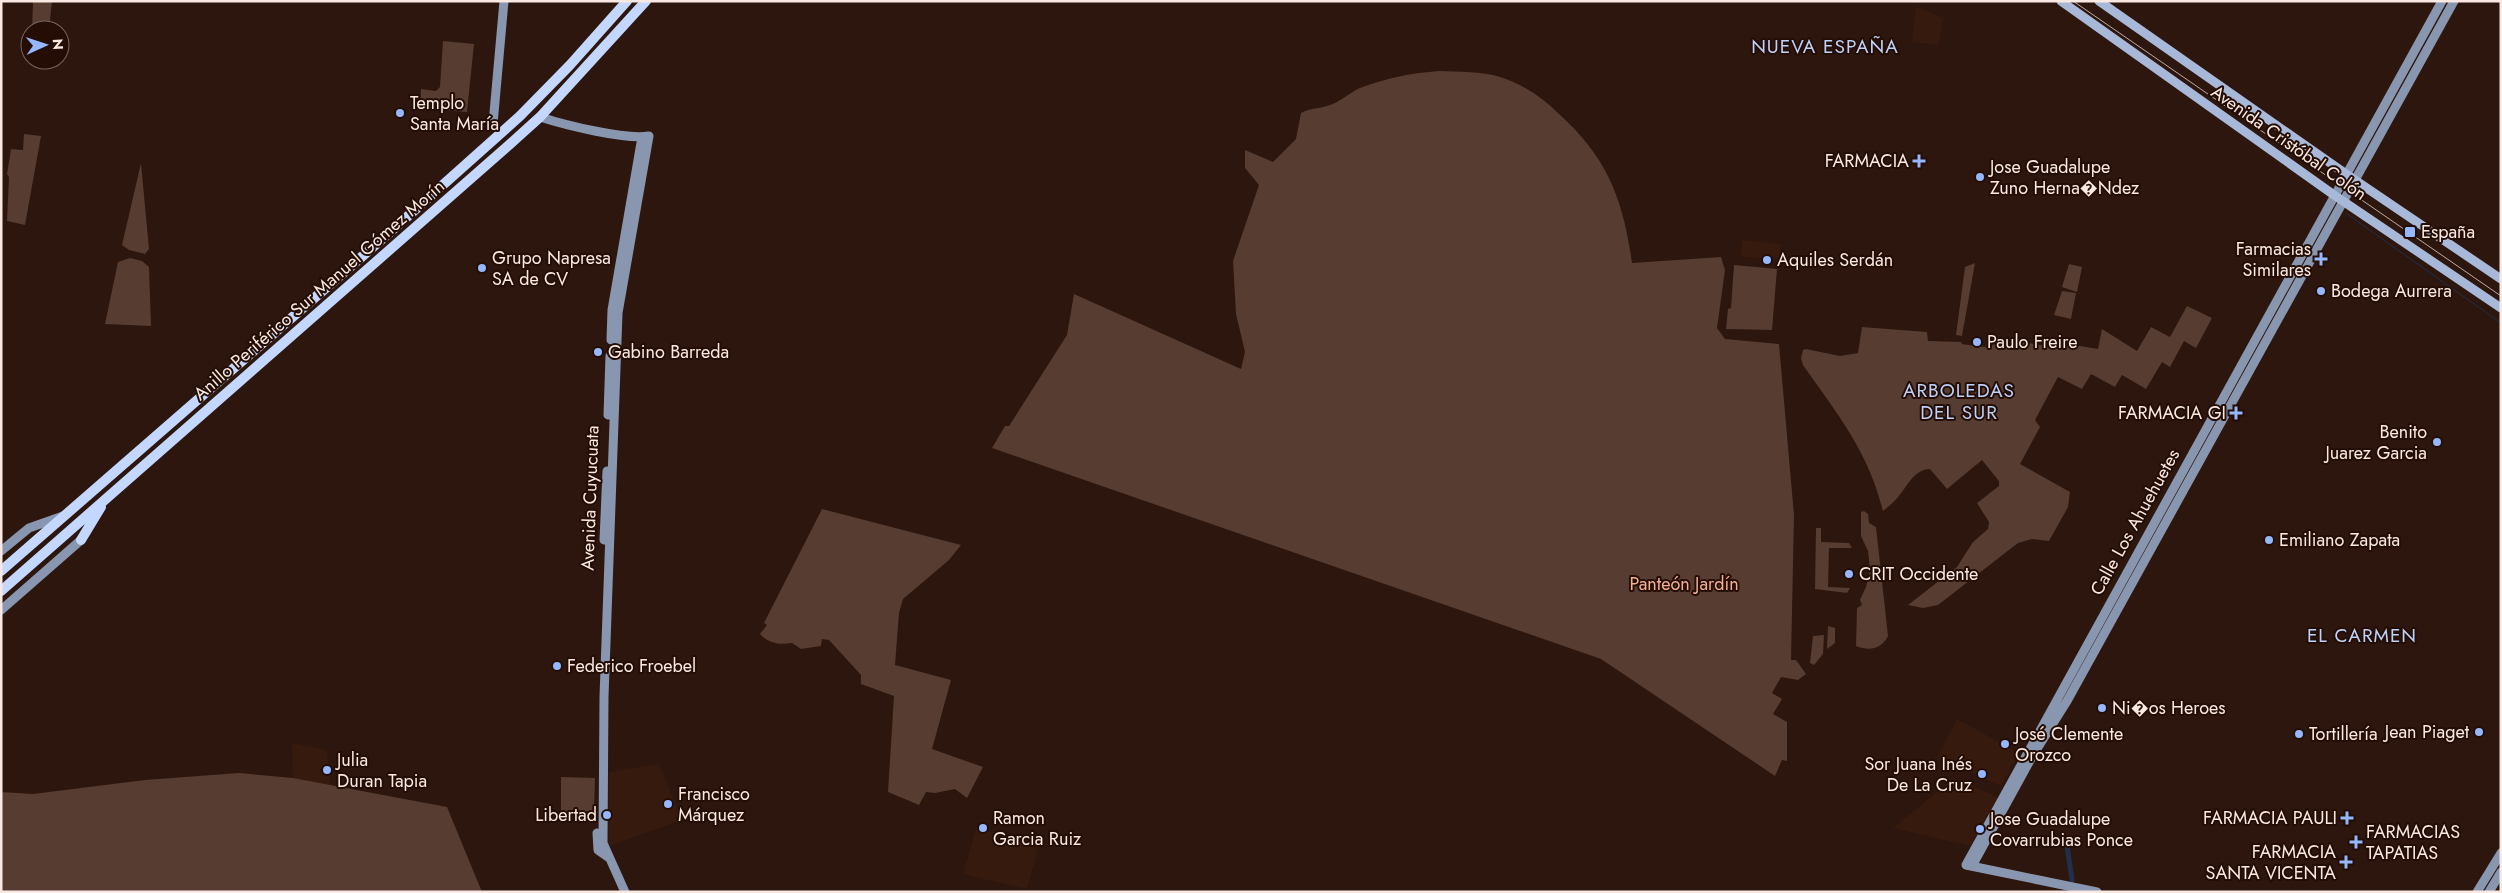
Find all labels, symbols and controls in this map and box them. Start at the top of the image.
north arrow [20,20,70,70]
district label: NUEVA ESPAÑA [1751,33,1899,60]
text: N [48,38,68,50]
street label: Avenida Cristóbal Colón [2206,79,2372,207]
place label: Templo Santa María [410,90,499,137]
marker: Templo Santa María [394,107,406,119]
place label: FARMACIA [1825,148,1909,174]
place label: Jose Guadalupe Zuno Herna�Ndez [1988,154,2140,201]
marker: FARMACIA [1913,155,1925,167]
marker: Jose Guadalupe Zuno Herna�Ndez [1974,171,1986,183]
street label: Anillo Periférico Sur Manuel Gómez Morín [188,174,450,406]
place label: España [2421,219,2475,245]
marker: España [2403,225,2417,239]
place label: Farmacias Similares [2236,236,2311,283]
place label: Grupo Napresa SA de CV [492,245,611,292]
place label: Aquiles Serdán [1777,247,1893,273]
marker: Farmacias Similares [2315,253,2327,265]
marker: Aquiles Serdán [1761,254,1773,266]
marker: Grupo Napresa SA de CV [476,262,488,274]
place label: Bodega Aurrera [2331,278,2452,304]
marker: Bodega Aurrera [2315,285,2327,297]
place label: Paulo Freire [1987,329,2077,355]
marker: Paulo Freire [1971,336,1983,348]
place label: Gabino Barreda [608,339,729,365]
marker: Gabino Barreda [592,346,604,358]
district label: ARBOLEDAS DEL SUR [1903,377,2015,426]
place label: FARMACIA GI [2118,400,2226,426]
marker: FARMACIA GI [2230,407,2242,419]
place label: Benito Juarez Garcia [2324,419,2427,466]
street label: Avenida Cuyucuata [574,425,606,571]
marker: Benito Juarez Garcia [2431,436,2443,448]
street label: Calle Los Ahuehuetes [2084,444,2186,600]
place label: Emiliano Zapata [2279,527,2400,553]
marker: Emiliano Zapata [2263,534,2275,546]
place label: CRIT Occidente [1859,561,1978,587]
marker: CRIT Occidente [1843,568,1855,580]
park label: Panteón Jardín [1629,571,1739,597]
district label: EL CARMEN [2307,622,2417,649]
place label: Federico Froebel [567,653,696,679]
marker: Federico Froebel [551,660,563,672]
place label: Ni�os Heroes [2112,695,2226,721]
marker: Ni�os Heroes [2096,702,2108,714]
place label: Jean Piaget [2383,719,2470,745]
place label: José Clemente Orozco [2013,721,2123,768]
place label: Tortillería [2309,721,2378,747]
marker: Jean Piaget [2473,726,2485,738]
marker: Tortillería [2293,728,2305,740]
marker: José Clemente Orozco [1999,738,2011,750]
place label: Julia Duran Tapia [335,747,427,794]
place label: Sor Juana Inés De La Cruz [1864,751,1973,798]
marker: Julia Duran Tapia [321,764,333,776]
marker: Sor Juana Inés De La Cruz [1976,768,1988,780]
place label: Francisco Márquez [678,781,750,828]
marker: Francisco Márquez [662,798,674,810]
place label: Libertad [535,802,597,828]
place label: Ramon Garcia Ruiz [993,805,1082,852]
place label: FARMACIA PAULI [2203,805,2337,831]
place label: Jose Guadalupe Covarrubias Ponce [1988,806,2133,853]
marker: Libertad [601,809,613,821]
marker: FARMACIA PAULI [2341,812,2353,824]
place label: FARMACIAS TAPATIAS [2366,819,2460,866]
marker: Ramon Garcia Ruiz [977,822,989,834]
marker: Jose Guadalupe Covarrubias Ponce [1974,823,1986,835]
marker: FARMACIAS TAPATIAS [2350,836,2362,848]
place label: FARMACIA SANTA VICENTA [2206,839,2336,886]
marker: FARMACIA SANTA VICENTA [2340,856,2352,868]

